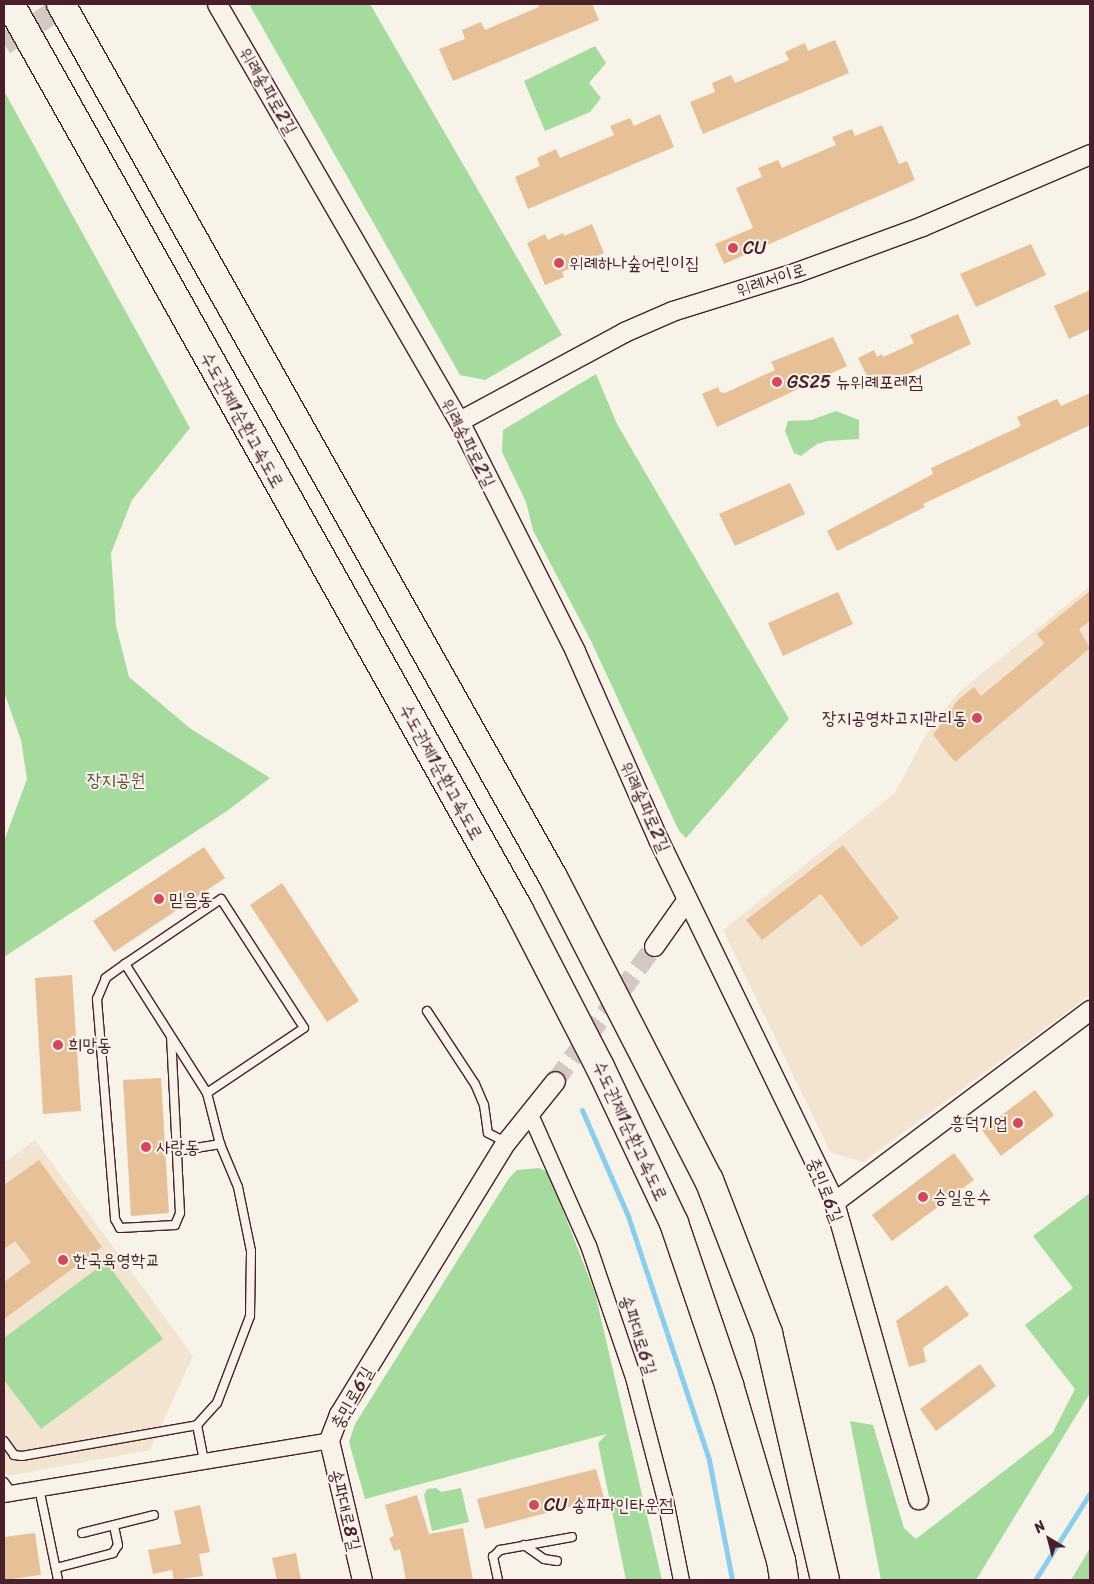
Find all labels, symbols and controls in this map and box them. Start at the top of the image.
street label: 위례송파로2길 [234,43,302,139]
place label: CU [743,237,766,259]
marker: CU [727,242,739,254]
place label: 위례하나숲어린이집 [569,252,699,274]
marker: 위례하나숲어린이집 [553,257,565,269]
street label: 위례서이로 [733,259,809,301]
street label: 수도권제1순환고속도로 [196,348,288,492]
place label: GS25 뉴위례포레점 [787,371,922,393]
marker: GS25 뉴위례포레점 [771,376,783,388]
street label: 위례송파로2길 [436,395,500,491]
street label: 수도권제1순환고속도로 [395,700,487,844]
place label: 장지공영차고지관리동 [822,707,967,729]
marker: 장지공영차고지관리동 [971,712,983,724]
street label: 위례송파로2길 [615,758,675,856]
park label: 장지공원 [87,769,145,791]
place label: 믿음동 [169,888,212,910]
marker: 믿음동 [153,893,165,905]
place label: 희망동 [68,1034,111,1056]
marker: 희망동 [52,1039,64,1051]
street label: 수도권제1순환고속도로 [588,1057,672,1205]
place label: 흥덕기업 [950,1112,1008,1134]
marker: 흥덕기업 [1012,1117,1024,1129]
place label: 사랑동 [156,1136,199,1158]
marker: 사랑동 [140,1141,152,1153]
street label: 충민로6길 [802,1154,848,1226]
place label: 승일운수 [933,1186,991,1208]
marker: 승일운수 [917,1191,929,1203]
place label: 한국육영학교 [73,1249,160,1271]
marker: 한국육영학교 [57,1254,69,1266]
street label: 송파대로6길 [615,1292,661,1378]
street label: 충민로6길 [326,1363,378,1433]
street label: 송파대로8길 [324,1467,366,1553]
place label: CU 송파파인타운점 [544,1494,673,1516]
marker: CU 송파파인타운점 [528,1499,540,1511]
north arrow [1024,1514,1074,1564]
text: N [1028,1514,1051,1540]

